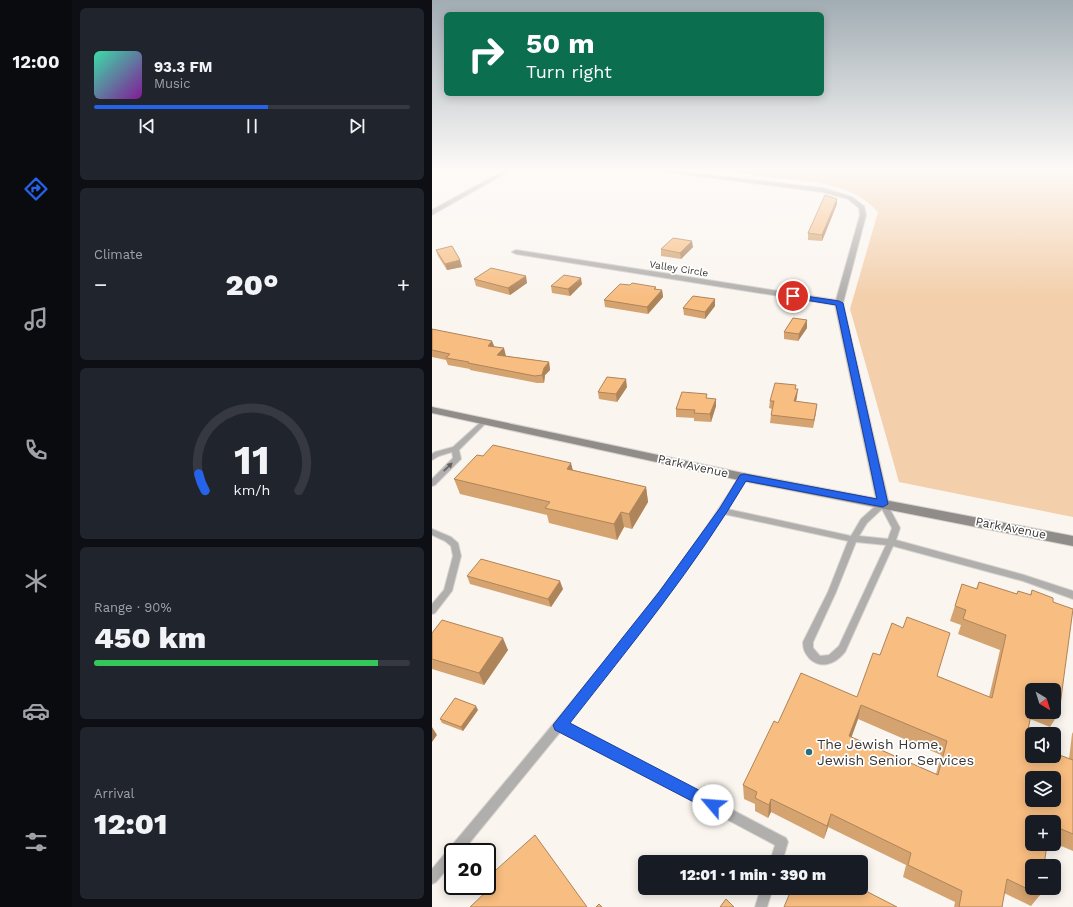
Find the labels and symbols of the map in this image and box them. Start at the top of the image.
street label: Valley Circle [649,258,709,279]
pin [776,279,810,313]
street label: Park Avenue [657,452,730,480]
one-way arrow [443,463,454,472]
street label: Park Avenue [975,514,1048,542]
north arrow [1025,683,1061,719]
place label: The Jewish Home, Jewish Senior Services [817,736,974,768]
marker: The Jewish Home, Jewish Senior Services [804,747,814,757]
position arrow [692,784,734,826]
speed limit sign: 20 [444,843,496,895]

